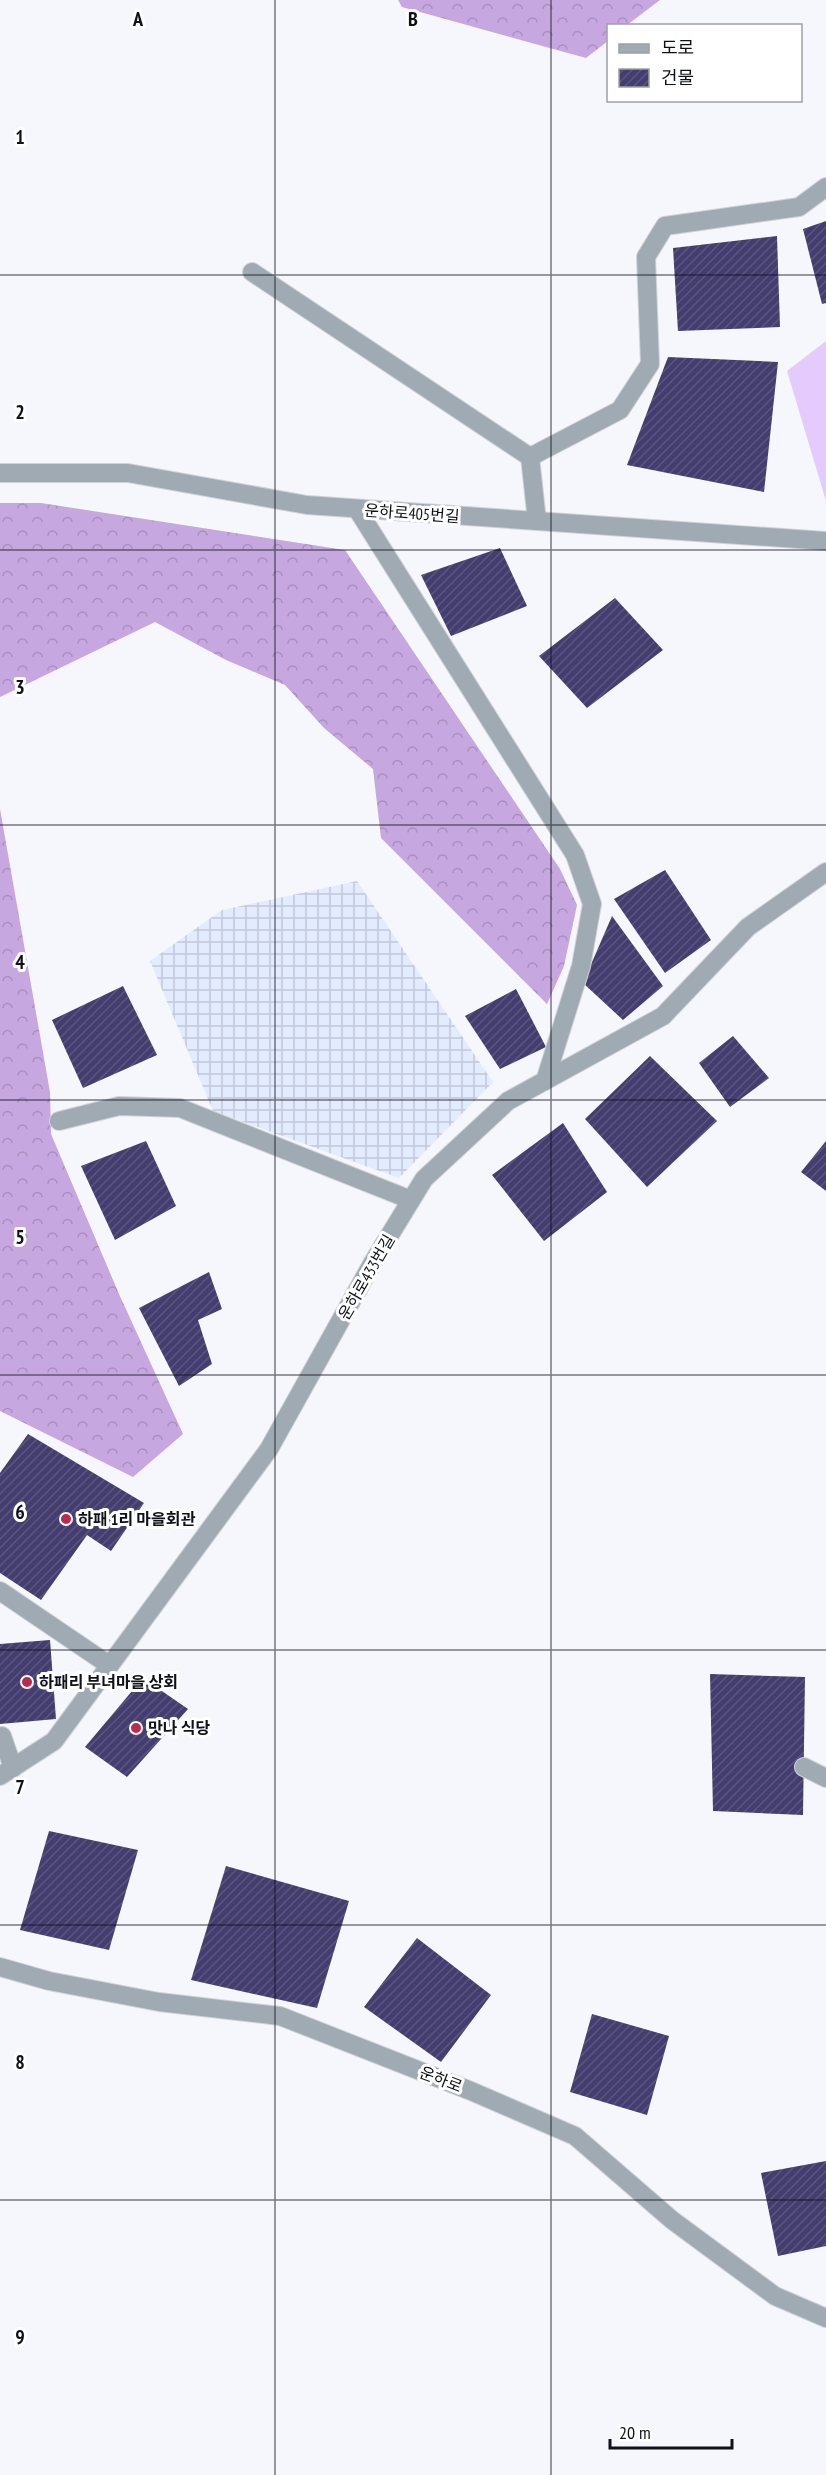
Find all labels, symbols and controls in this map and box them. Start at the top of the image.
text: A [132,6,144,32]
text: B [408,6,418,32]
legend [607,24,802,102]
text: 도로 [661,36,694,59]
text: 건물 [661,66,694,89]
text: 1 [15,124,25,150]
text: 2 [15,399,25,425]
street label: 운하로405번길 [364,500,460,526]
text: 3 [15,674,25,700]
text: 4 [15,949,25,975]
text: 5 [15,1224,25,1250]
street label: 운하로433번길 [334,1231,398,1323]
text: 6 [15,1499,25,1525]
place label: 하패 1리 마을회관 [78,1509,196,1529]
marker: 하패 1리 마을회관 [59,1512,73,1526]
place label: 하패리 부녀마을 상회 [39,1672,178,1692]
marker: 하패리 부녀마을 상회 [20,1675,34,1689]
place label: 맛나 식당 [148,1718,210,1738]
marker: 맛나 식당 [129,1721,143,1735]
text: 7 [15,1774,25,1800]
text: 8 [15,2049,25,2075]
street label: 운하로 [417,2062,465,2096]
text: 9 [15,2324,25,2350]
scale bar [610,2412,732,2450]
text: 20 m [619,2421,651,2444]

